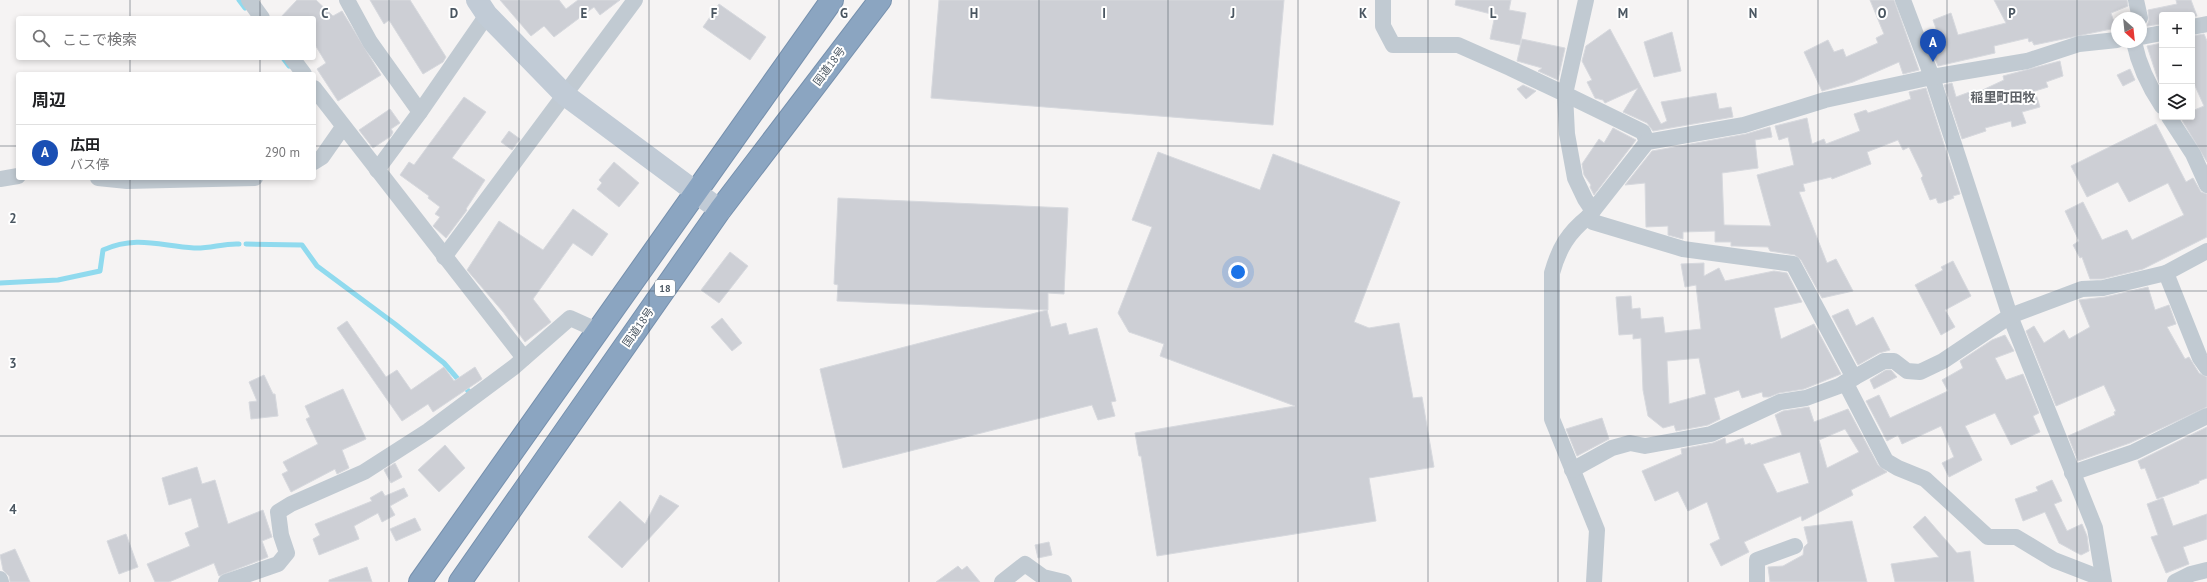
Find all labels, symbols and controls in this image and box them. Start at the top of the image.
text: C [321,5,329,22]
text: D [450,5,458,22]
text: E [581,5,588,22]
text: F [711,5,718,22]
text: G [840,5,848,22]
text: H [970,5,978,22]
text: I [1102,5,1106,22]
text: J [1230,5,1235,22]
text: K [1359,5,1367,22]
text: L [1490,5,1497,22]
text: M [1618,5,1628,22]
text: N [1749,5,1757,22]
text: O [1878,5,1887,22]
text: P [2008,5,2016,22]
north arrow [2111,12,2147,48]
map controls [2159,12,2195,120]
button: + [2159,12,2195,48]
search box [16,16,316,60]
icon: search [30,27,52,49]
pin: A [1920,29,1946,62]
text: ここで検索 [62,30,137,49]
street label: 国道18号 [810,44,848,88]
button: − [2159,48,2195,84]
button: layers [2159,84,2195,120]
text: 周辺 [32,89,66,111]
district label: 稲里町田牧 [1970,89,2036,106]
text: 広田 [70,135,100,154]
text: A [41,144,49,161]
text: 290 m [265,144,300,161]
text: バス停 [70,156,109,173]
text: 2 [9,210,17,227]
your location [1228,262,1248,282]
road number: 18 [655,280,675,296]
street label: 国道18号 [619,305,657,349]
text: 3 [9,355,17,372]
text: 4 [9,501,17,518]

